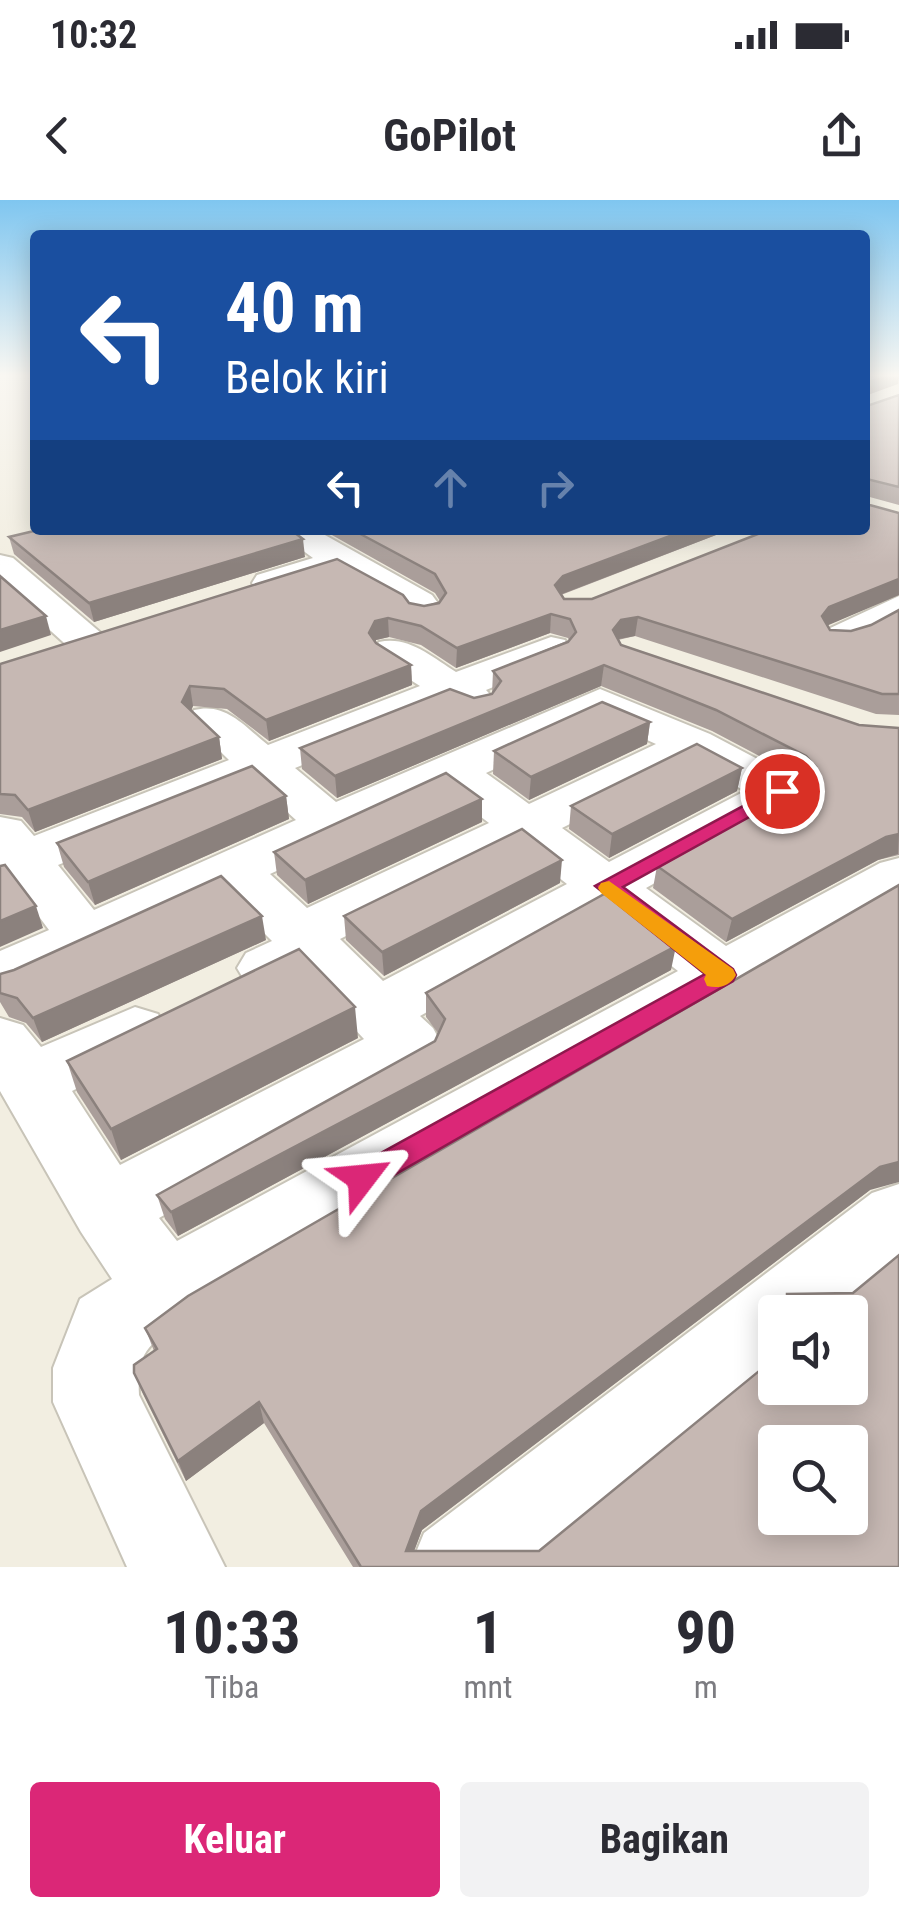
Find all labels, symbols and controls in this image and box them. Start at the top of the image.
text: 10:32 [50,13,137,57]
icon: back [30,108,85,163]
icon: share [814,108,869,163]
text: GoPilot [383,109,516,162]
text: 40 m [225,267,364,349]
icon: left [60,270,190,400]
text: Belok kiri [225,351,389,404]
icon: left [318,460,373,515]
icon: ahead [423,460,478,515]
icon: right [528,460,583,515]
pin [740,749,825,834]
icon: arrive [755,764,810,819]
position arrow [310,1126,414,1230]
map controls [758,1295,868,1535]
button: sound [758,1295,868,1405]
button: search [758,1425,868,1535]
text: 10:33 [163,1597,301,1668]
text: 1 [473,1597,503,1668]
text: 90 [675,1597,736,1668]
text: Tiba [204,1668,259,1706]
text: mnt [463,1668,513,1706]
text: m [694,1668,718,1706]
button: Keluar [30,1782,440,1897]
button: Bagikan [460,1782,869,1897]

